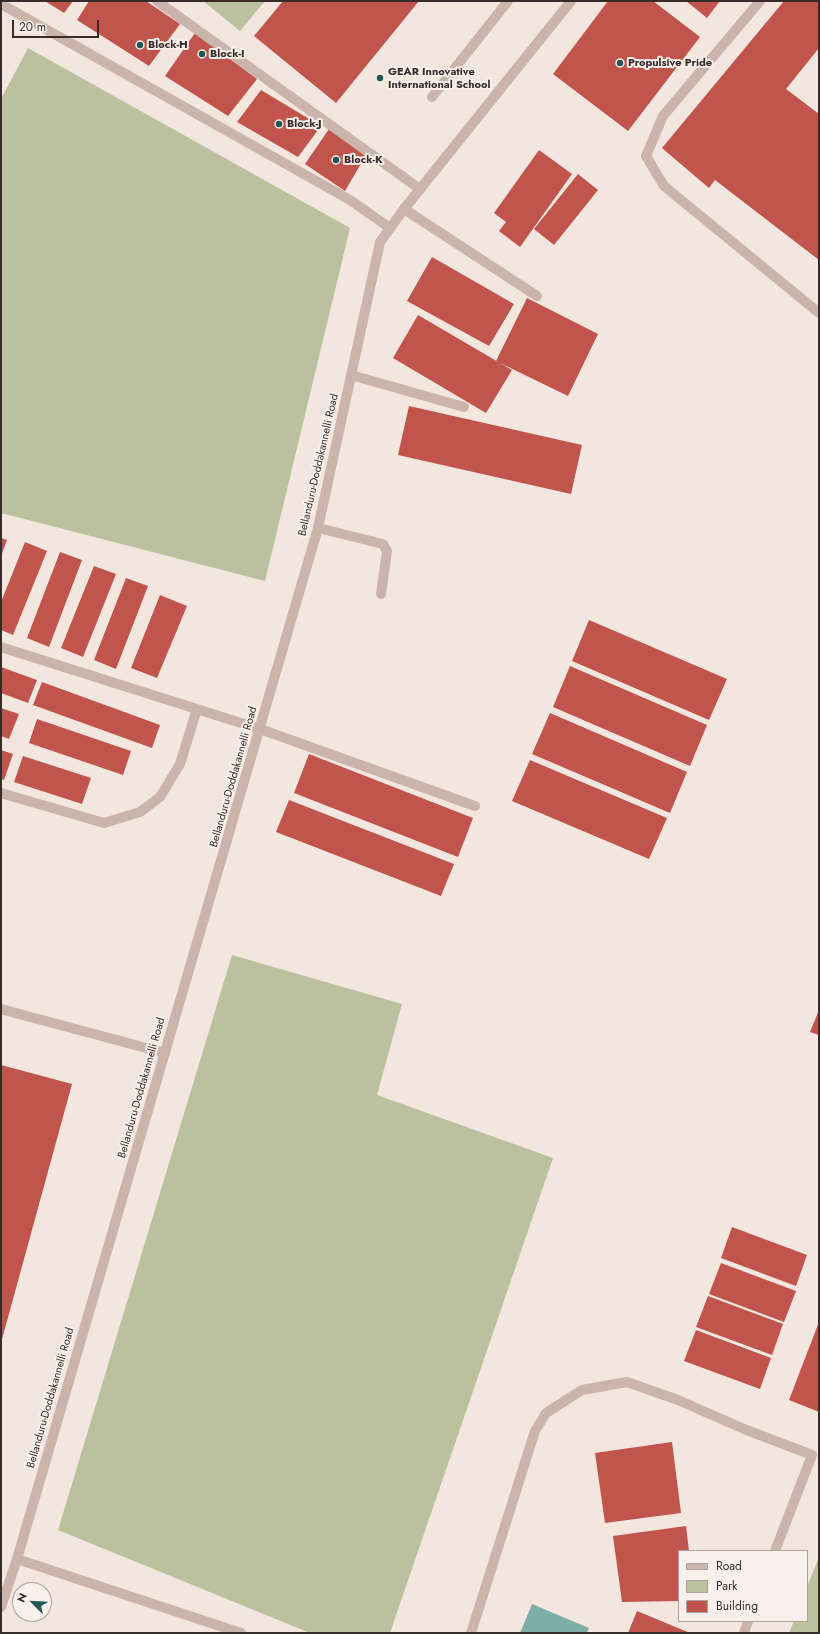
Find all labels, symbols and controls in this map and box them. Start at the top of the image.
scale bar [14,12,101,38]
text: 20 m [19,18,46,36]
place label: Block-H [148,38,188,52]
marker: Block-H [135,40,145,50]
place label: Block-I [210,47,245,61]
marker: Block-I [197,49,207,59]
place label: Propulsive Pride [628,56,712,70]
marker: Propulsive Pride [615,58,625,68]
place label: GEAR Innovative International School [388,65,490,91]
marker: GEAR Innovative International School [375,73,385,83]
place label: Block-J [287,117,322,131]
marker: Block-J [274,119,284,129]
place label: Block-K [344,153,383,167]
marker: Block-K [331,155,341,165]
street label: Bellanduru-Doddakannelli Road [296,393,342,537]
street label: Bellanduru-Doddakannelli Road [208,705,260,849]
street label: Bellanduru-Doddakannelli Road [116,1016,168,1160]
street label: Bellanduru-Doddakannelli Road [25,1326,77,1470]
legend [678,1550,808,1622]
text: Road [716,1557,742,1575]
text: Park [716,1577,737,1595]
north arrow [12,1582,52,1622]
text: N [13,1590,31,1605]
text: Building [716,1597,758,1615]

